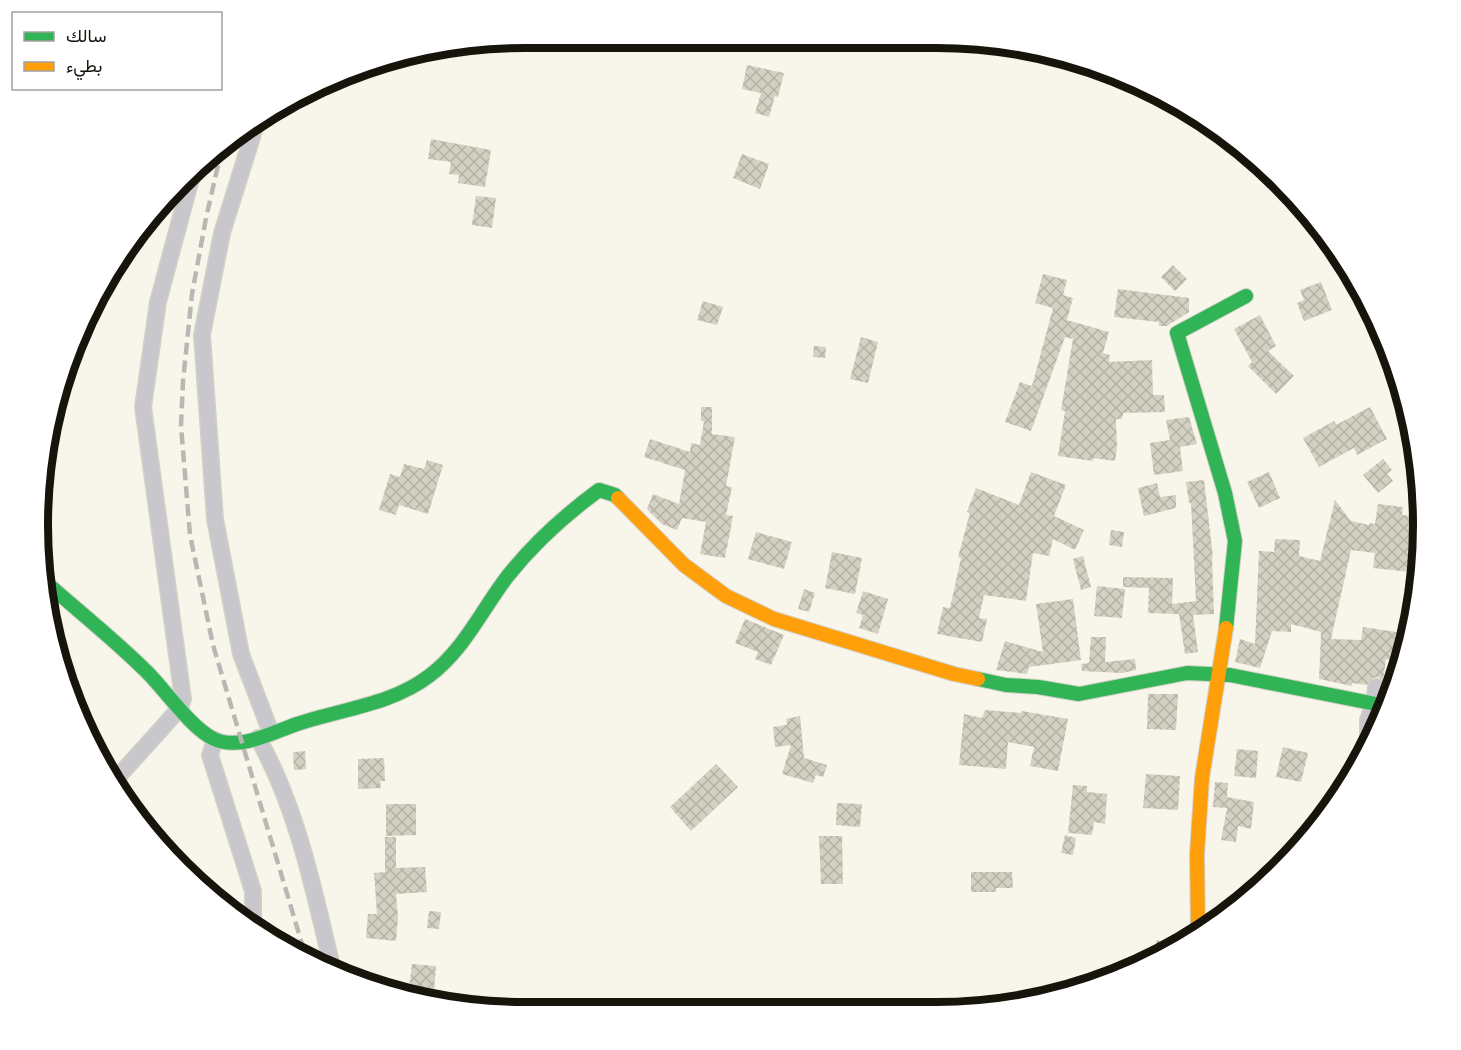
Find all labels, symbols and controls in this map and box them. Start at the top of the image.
legend [12,12,222,90]
text: سالك [66,23,106,48]
text: بطيء [66,53,102,81]

